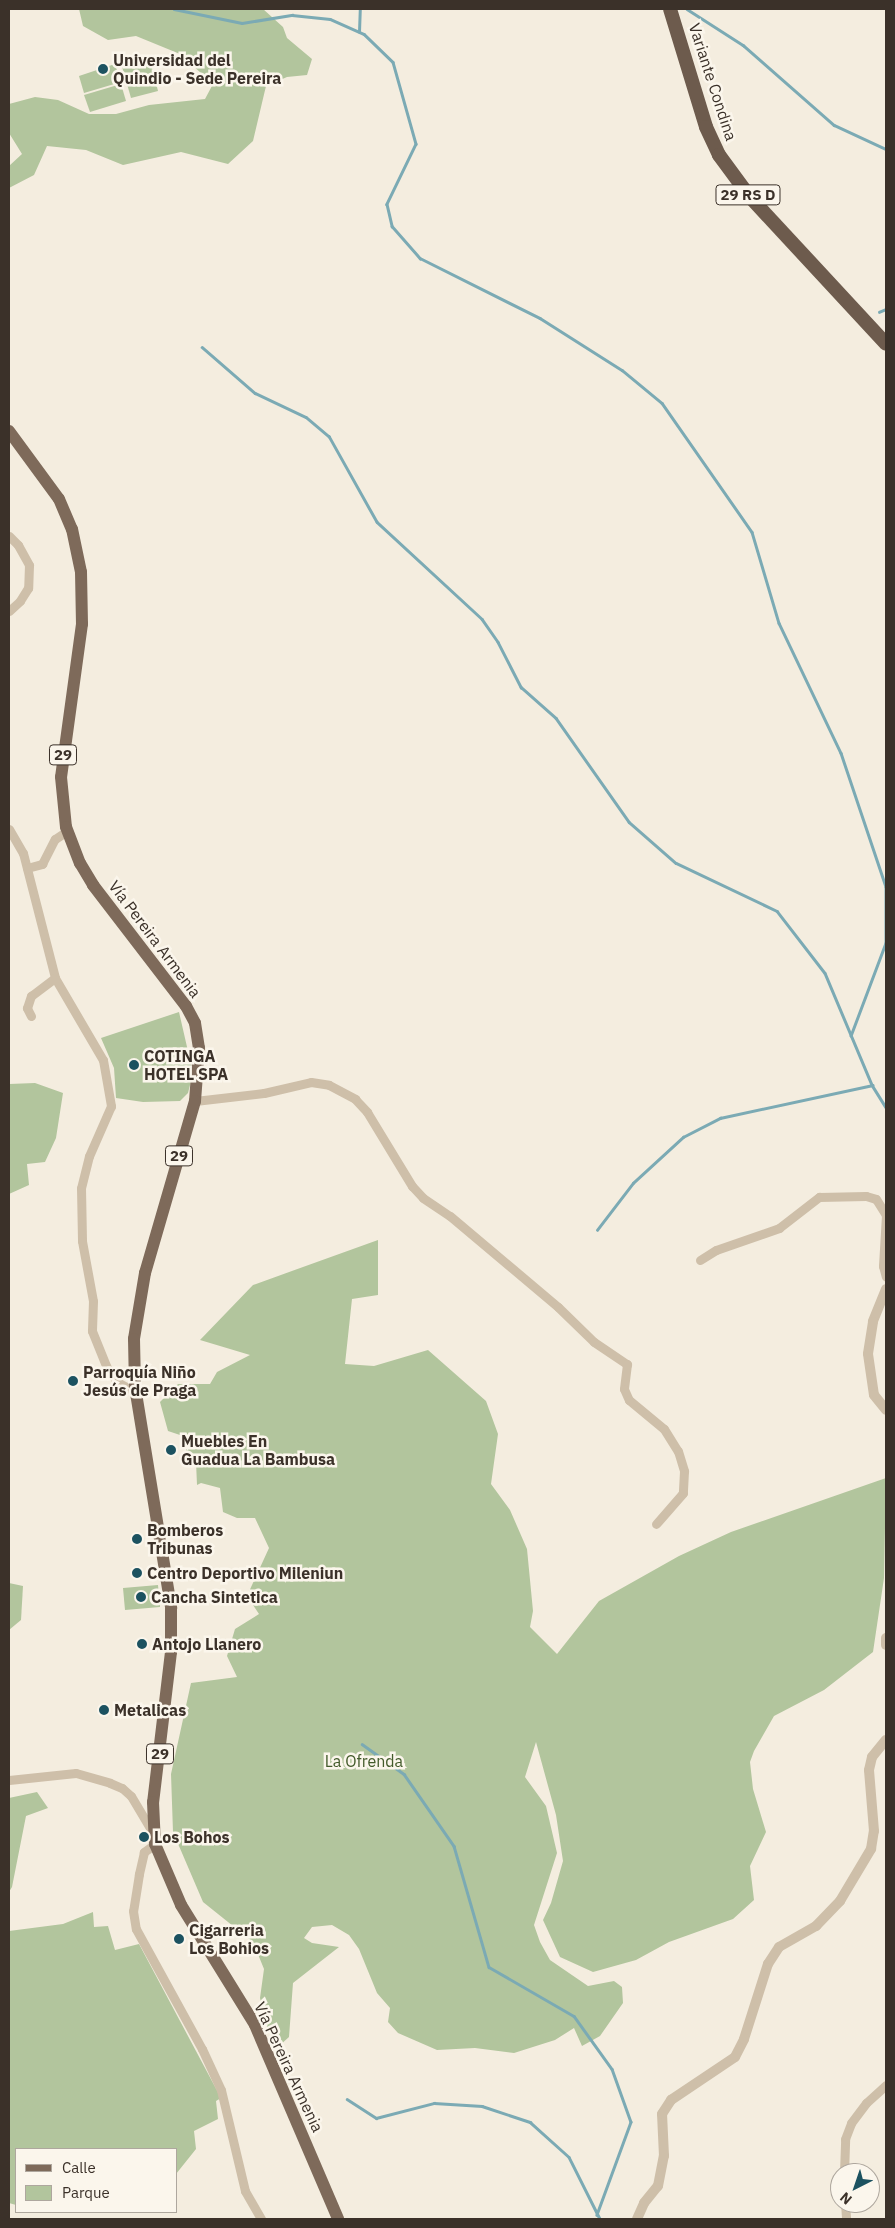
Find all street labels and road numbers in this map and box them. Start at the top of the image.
street label: Variante Condina [685,21,741,143]
road number: 29 RS D [714,182,782,208]
road number: 29 [48,742,78,768]
street label: Vía Pereira Armenia [105,877,205,1001]
road number: 29 [164,1144,194,1168]
road number: 29 [145,1742,175,1766]
street label: Vía Pereira Armenia [250,1999,328,2135]

